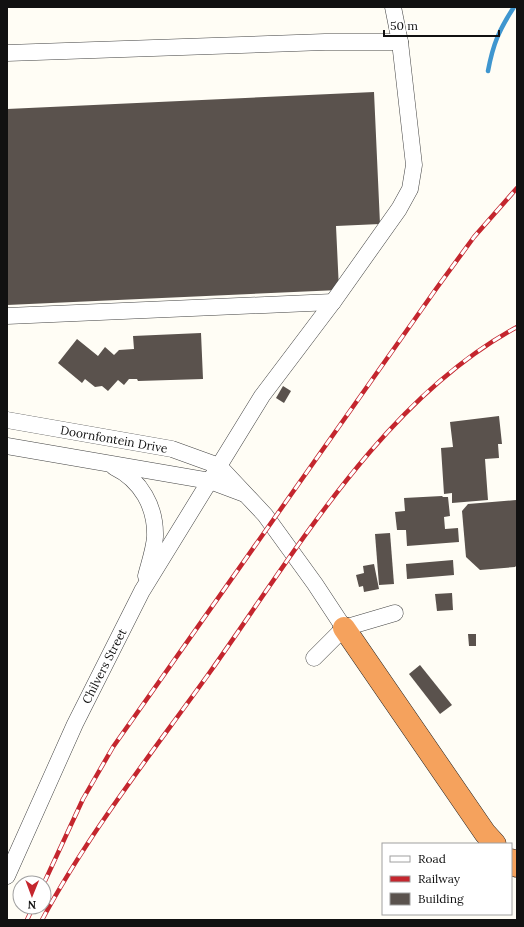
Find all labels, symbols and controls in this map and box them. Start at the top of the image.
scale bar [384,12,499,38]
text: 50 m [390,18,418,33]
street label: Doornfontein Drive [59,422,169,456]
street label: Chilvers Street [79,625,130,706]
legend [382,843,512,915]
text: Road [418,851,446,866]
text: Railway [418,871,461,886]
north arrow [12,875,52,915]
text: Building [418,891,464,906]
text: N [27,898,36,912]

